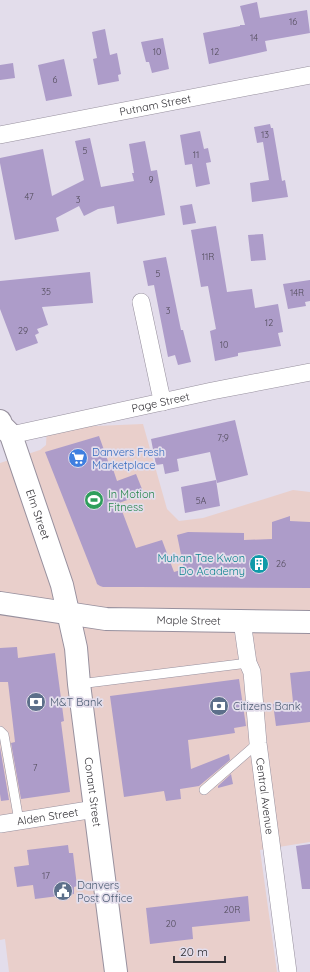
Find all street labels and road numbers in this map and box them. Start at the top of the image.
street label: Putnam Street [118,91,192,119]
street label: Page Street [130,389,191,415]
street label: Elm Street [23,488,53,542]
street label: Maple Street [157,613,221,628]
street label: Conant Street [81,756,104,828]
street label: Central Avenue [253,757,277,835]
street label: Alden Street [16,805,79,828]

